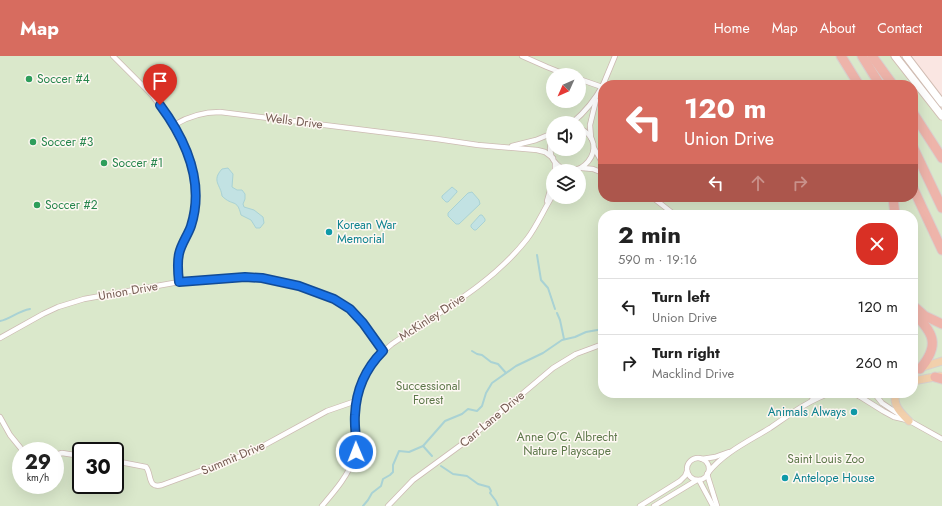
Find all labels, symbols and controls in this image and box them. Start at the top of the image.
text: Map [20,15,59,42]
text: Home [714,18,750,38]
text: Map [772,18,798,38]
text: About [820,18,855,38]
text: Contact [877,18,922,38]
pin [143,64,177,105]
north arrow [546,68,586,108]
map controls [546,68,586,204]
place label: Soccer #4 [37,70,90,88]
icon: arrive [149,70,171,92]
marker: Soccer #4 [24,74,34,84]
text: 120 m [684,88,767,129]
icon: left [618,96,670,148]
street label: Wells Drive [264,109,324,133]
button: sound [546,116,586,156]
text: Union Drive [684,126,774,152]
place label: Soccer #3 [41,133,94,151]
marker: Soccer #3 [28,137,38,147]
place label: Soccer #1 [112,154,163,172]
marker: Soccer #1 [99,158,109,168]
button: layers [546,164,586,204]
icon: left [705,172,727,194]
icon: ahead [747,172,769,194]
icon: right [789,172,811,194]
place label: Soccer #2 [45,196,98,214]
marker: Soccer #2 [32,200,42,210]
place label: Korean War Memorial [337,216,397,248]
text: 2 min [618,217,681,252]
button: close [856,223,898,265]
marker: Korean War Memorial [324,227,334,237]
text: 590 m · 19:16 [618,250,697,269]
street label: Union Drive [97,277,159,305]
text: Turn left [652,286,710,308]
street label: McKinley Drive [395,289,469,345]
icon: left [618,296,640,318]
text: 120 m [858,296,898,318]
text: Union Drive [652,308,717,327]
text: Turn right [652,342,720,364]
icon: right [618,352,640,374]
text: 260 m [856,352,898,374]
text: Macklind Drive [652,364,734,383]
park label: Successional Forest [396,377,460,409]
street label: Carr Lane Drive [456,386,528,452]
place label: Animals Always [768,403,846,421]
marker: Animals Always [849,407,859,417]
park label: Anne O’C. Albrecht Nature Playscape [517,428,617,460]
position arrow [335,431,377,473]
street label: Summit Drive [198,436,268,480]
speed limit sign: 30 [72,442,124,494]
text: 29 [25,448,51,477]
park label: Saint Louis Zoo [787,450,865,468]
place label: Antelope House [793,469,875,487]
text: km/h [27,470,49,485]
marker: Antelope House [780,473,790,483]

